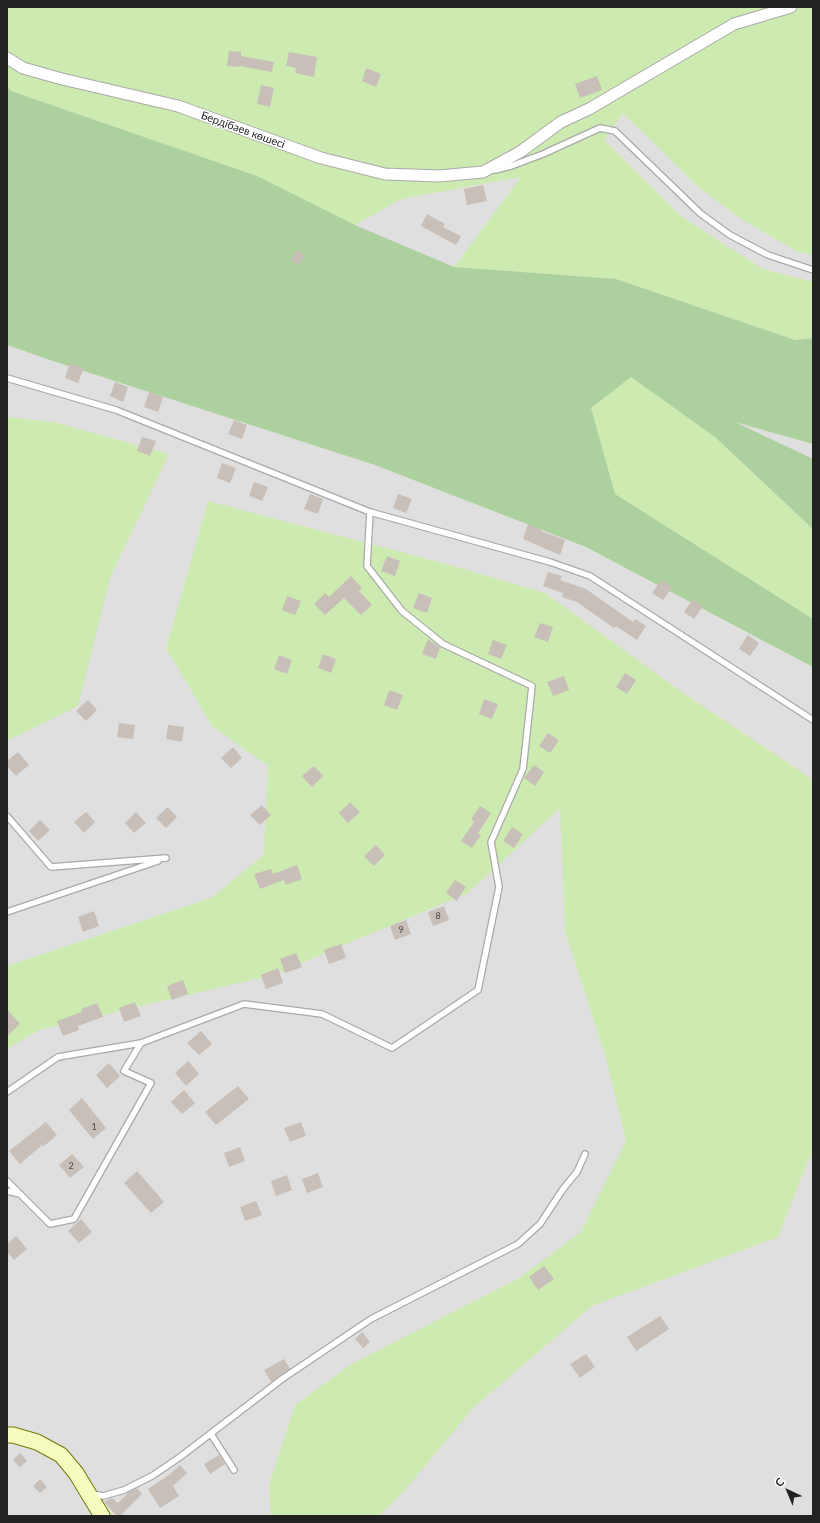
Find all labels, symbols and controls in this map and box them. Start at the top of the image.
street label: Бердібаев көшесі [199,109,287,151]
house number: 8 [435,911,441,921]
house number: 9 [398,925,404,935]
house number: 1 [91,1122,97,1132]
house number: 2 [68,1161,74,1171]
north arrow [768,1471,808,1511]
text: С [772,1475,786,1489]

